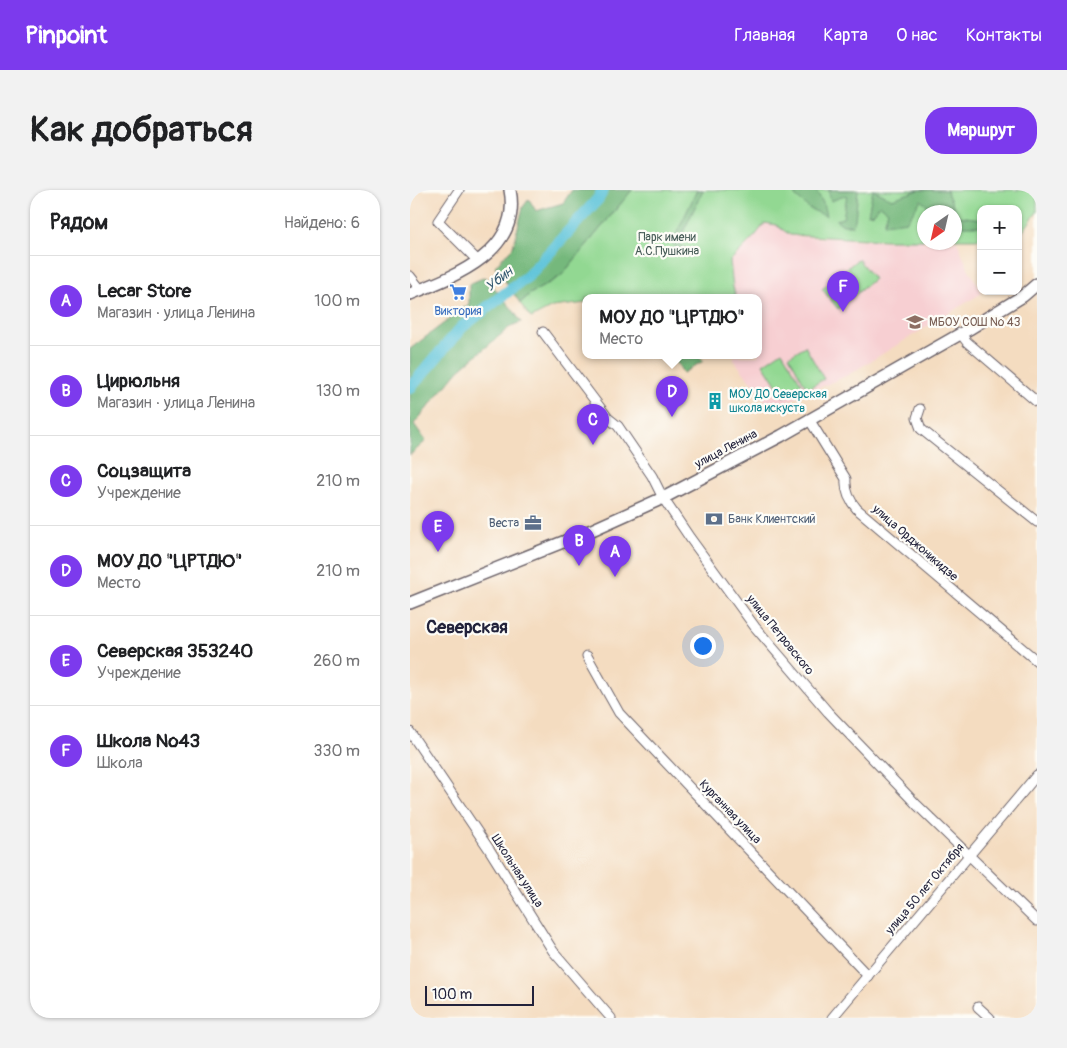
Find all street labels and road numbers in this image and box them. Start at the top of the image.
street label: улица Ленина [691,426,760,472]
street label: улица Орджоникидзе [868,501,961,584]
street label: улица Петровского [742,591,817,679]
street label: Курганная улица [696,777,765,847]
street label: Школьная улица [488,832,546,911]
street label: улица 50 лет Октября [882,840,968,938]

